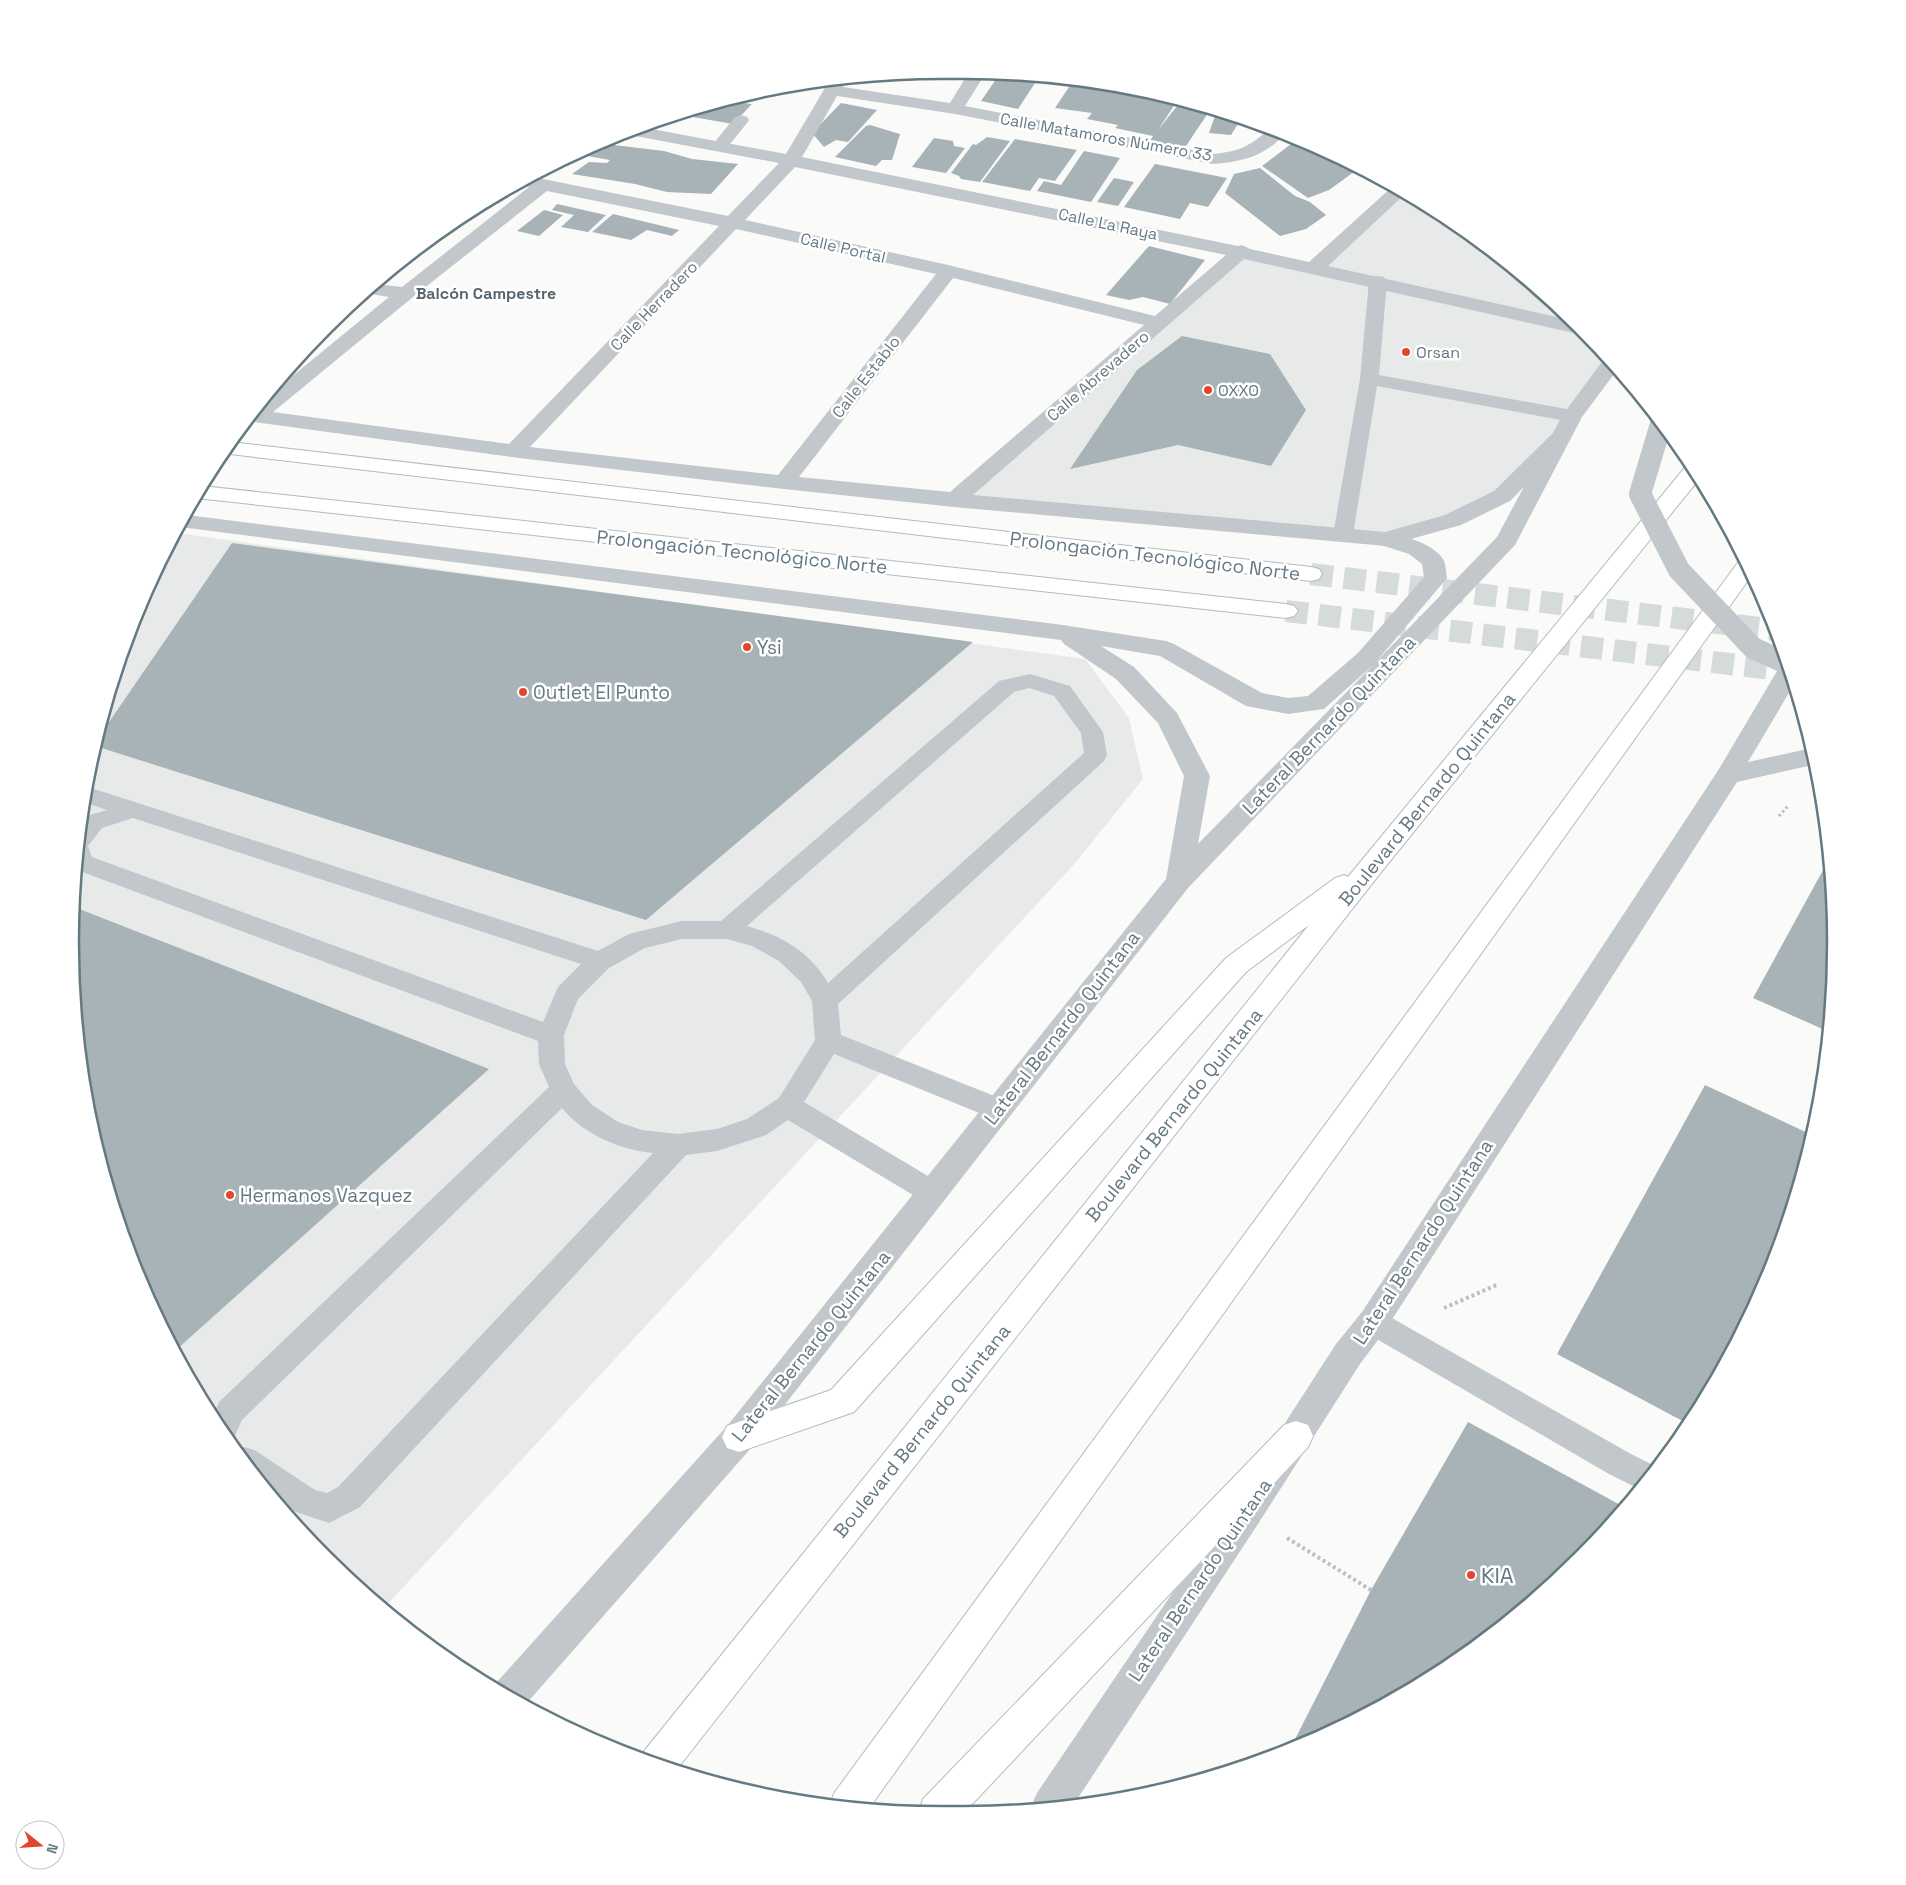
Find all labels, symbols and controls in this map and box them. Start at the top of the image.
street label: Calle Matamoros Número 33 [999,108,1213,166]
street label: Calle La Raya [1056,203,1160,245]
street label: Calle Portal [798,228,888,268]
street label: Calle Herradero [606,257,702,355]
district label: Balcón Campestre [416,283,556,304]
street label: Calle Abrevadero [1043,326,1153,426]
street label: Calle Establo [827,332,905,422]
place label: Orsan [1416,342,1460,363]
marker: Orsan [1400,346,1412,358]
place label: OXXO [1218,380,1259,401]
marker: OXXO [1202,384,1214,396]
street label: Prolongación Tecnológico Norte [595,524,889,580]
street label: Prolongación Tecnológico Norte [1008,526,1302,586]
street label: Lateral Bernardo Quintana [1237,630,1421,820]
place label: Ysi [757,635,782,660]
marker: Ysi [741,641,753,653]
place label: Outlet El Punto [533,680,670,705]
marker: Outlet El Punto [517,686,529,698]
street label: Boulevard Bernardo Quintana [1333,687,1521,911]
street label: Lateral Bernardo Quintana [978,926,1146,1130]
street label: Boulevard Bernardo Quintana [1080,1003,1268,1227]
street label: Lateral Bernardo Quintana [1347,1135,1499,1349]
place label: Hermanos Vazquez [240,1183,412,1208]
marker: Hermanos Vazquez [224,1189,236,1201]
street label: Lateral Bernardo Quintana [726,1245,896,1447]
street label: Boulevard Bernardo Quintana [828,1319,1016,1543]
street label: Lateral Bernardo Quintana [1123,1474,1277,1686]
place label: KIA [1481,1561,1514,1589]
marker: KIA [1465,1569,1477,1581]
north arrow [15,1820,65,1870]
text: N [42,1842,62,1856]

